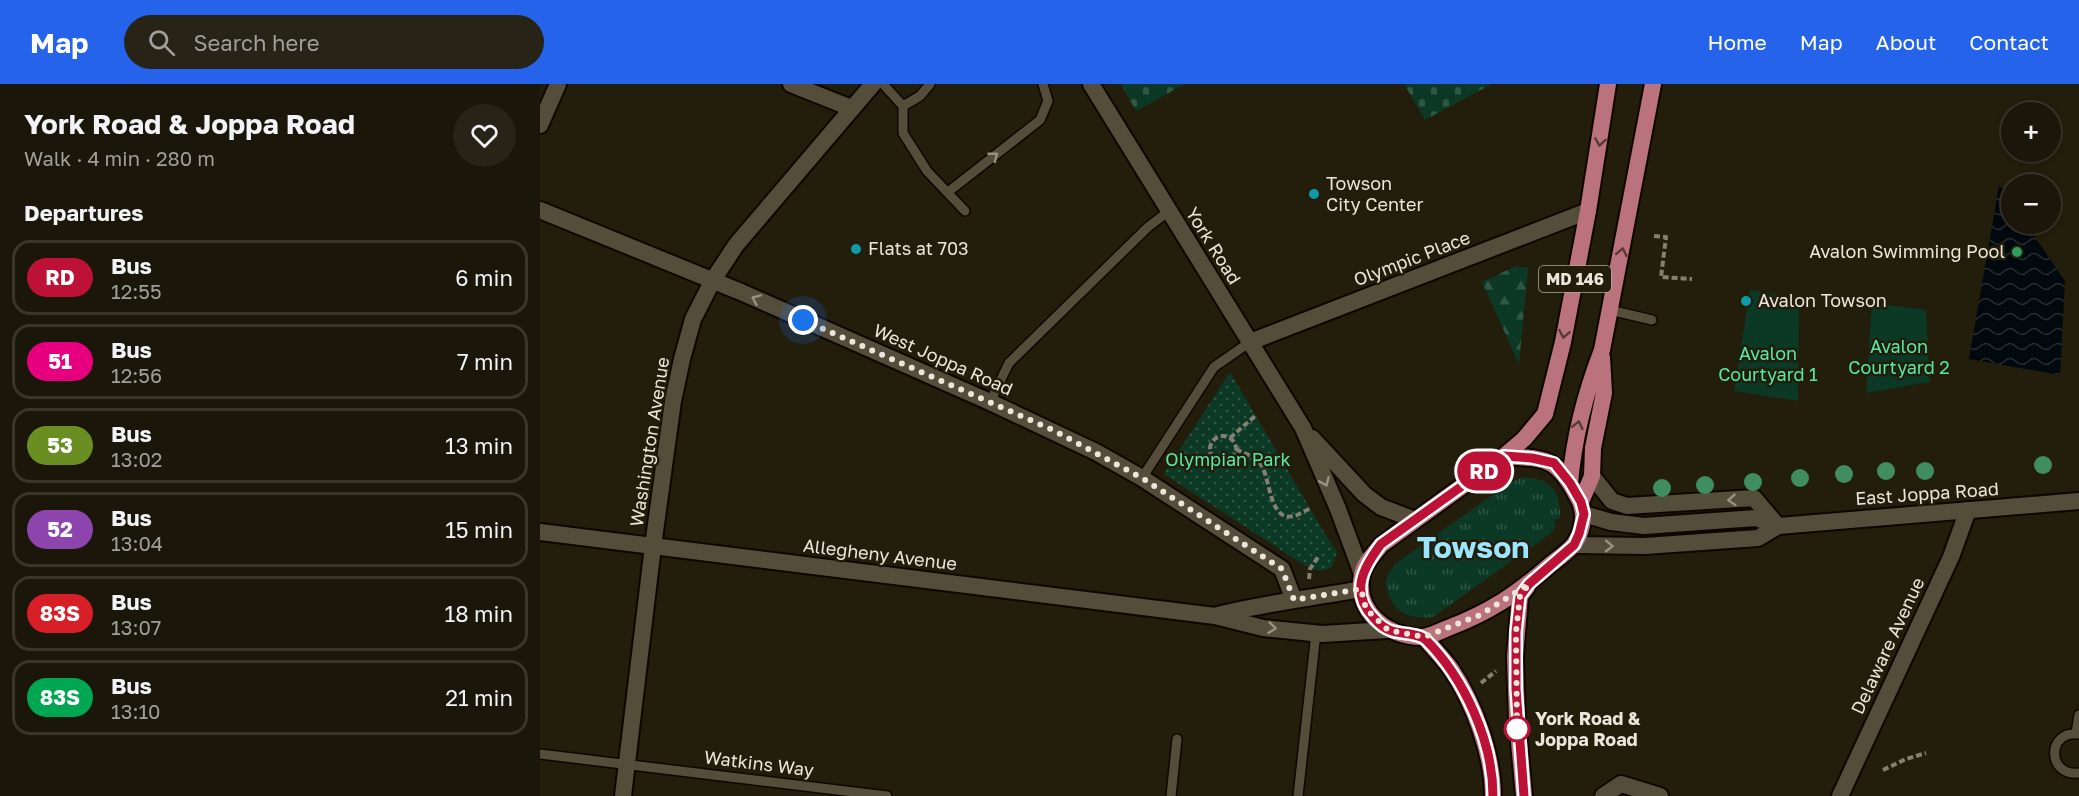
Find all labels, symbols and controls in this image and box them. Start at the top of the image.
search box [124,15,544,69]
text: Map [30,26,88,59]
icon: search [145,26,178,59]
text: Search here [193,29,319,56]
text: Home [1707,29,1767,55]
text: Map [1800,29,1843,55]
text: About [1876,29,1936,55]
text: Contact [1969,29,2049,55]
map controls [2001,102,2061,234]
button: + [2001,102,2061,162]
button: heart [453,104,516,167]
text: York Road & Joppa Road [24,107,355,140]
one-way arrow [1594,137,1606,146]
text: Walk · 4 min · 280 m [24,146,215,170]
one-way arrow [987,153,998,164]
place label: Towson City Center [1326,172,1423,215]
button: − [2001,174,2061,234]
marker: Towson City Center [1307,187,1321,201]
text: Departures [24,199,143,226]
street label: York Road [1182,203,1246,288]
street label: Olympic Place [1350,226,1473,290]
place label: Flats at 703 [868,237,969,259]
place label: Avalon Swimming Pool [1809,240,2005,262]
marker: Flats at 703 [849,242,863,256]
marker: Avalon Swimming Pool [2010,245,2024,259]
one-way arrow [1614,247,1627,257]
text: Bus [111,252,152,279]
text: RD [45,264,75,290]
text: 6 min [455,264,513,291]
road number: MD 146 [1539,266,1611,292]
text: 12:55 [111,279,162,303]
place label: Avalon Towson [1758,289,1887,311]
one-way arrow [752,294,763,306]
marker: Avalon Towson [1739,294,1753,308]
your location [788,305,818,335]
street label: West Joppa Road [870,319,1016,400]
one-way arrow [1558,328,1571,338]
park label: Avalon Courtyard 2 [1848,335,1950,378]
text: Bus [111,336,152,363]
park label: Avalon Courtyard 1 [1718,342,1818,385]
text: 51 [48,348,72,374]
text: 7 min [457,348,513,375]
street label: Washington Avenue [625,355,673,528]
text: 12:56 [111,363,162,387]
text: Bus [111,420,152,447]
one-way arrow [1571,420,1584,430]
text: 53 [47,432,73,458]
text: 13 min [445,432,513,459]
text: 13:02 [111,447,162,471]
park label: Olympian Park [1165,448,1291,470]
line badge: RD [1457,452,1511,490]
text: RD [1469,458,1499,484]
one-way arrow [1318,476,1330,487]
street label: East Joppa Road [1854,477,1999,509]
one-way arrow [1727,493,1736,506]
text: Bus [111,504,152,531]
text: 52 [47,516,73,542]
text: 15 min [445,516,513,543]
district label: Towson [1417,529,1529,565]
text: 13:04 [111,531,163,555]
street label: Allegheny Avenue [802,534,958,574]
one-way arrow [1605,539,1614,552]
street label: Delaware Avenue [1846,574,1928,718]
text: Bus [111,588,152,615]
text: 83S [40,600,80,626]
text: 18 min [445,600,513,627]
text: 13:07 [111,615,161,639]
one-way arrow [1267,622,1276,634]
text: Bus [111,672,152,699]
text: 83S [40,684,80,710]
text: 21 min [445,684,513,711]
text: 13:10 [111,699,161,723]
place label: York Road & Joppa Road [1535,707,1641,750]
marker: York Road & Joppa Road [1504,716,1530,742]
street label: Watkins Way [703,745,815,781]

